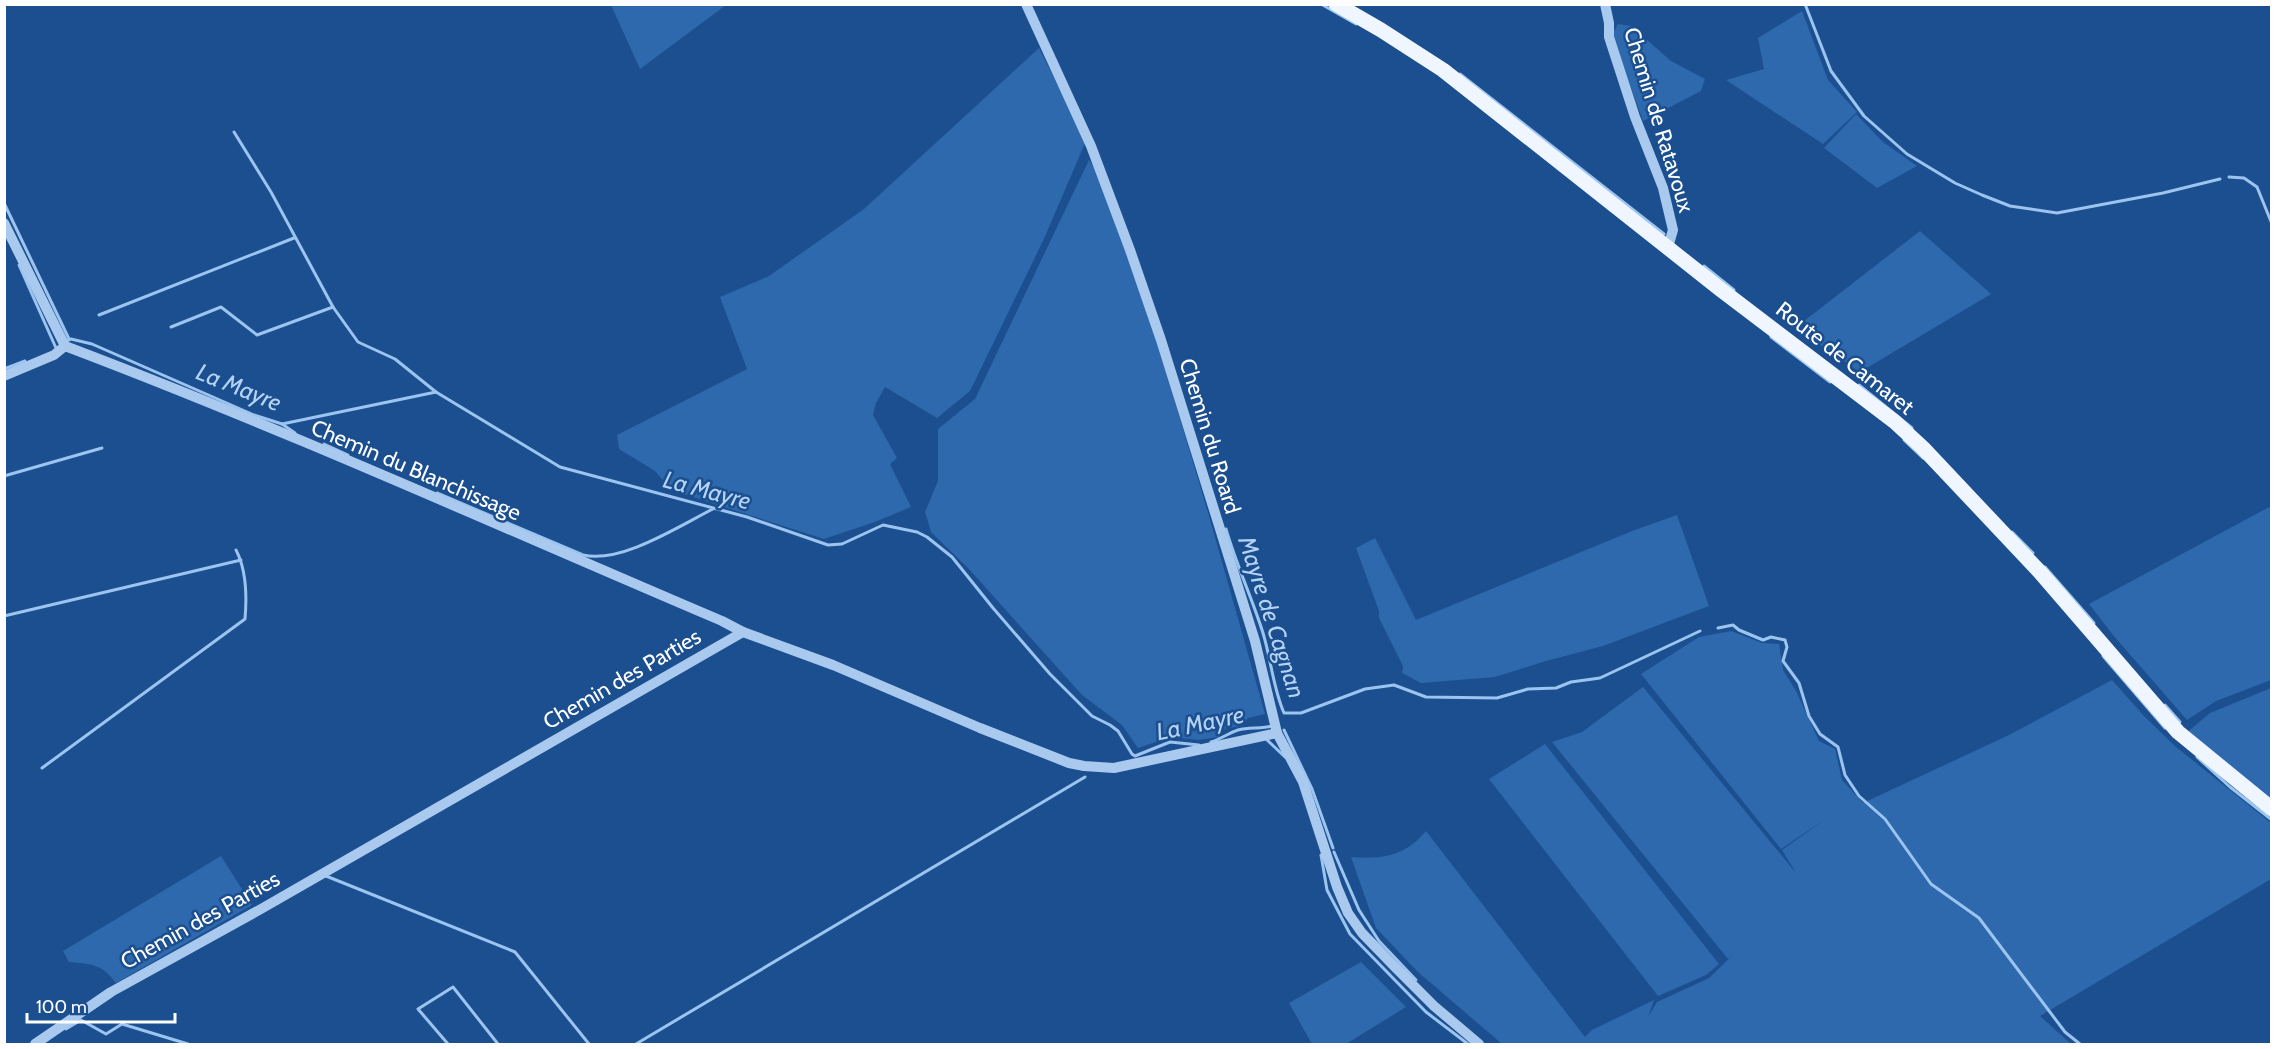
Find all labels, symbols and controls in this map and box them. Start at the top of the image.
street label: Chemin de Ratavoux [1618,24,1700,216]
street label: Route de Camaret [1771,296,1920,421]
street label: Chemin du Roard [1174,355,1246,517]
water label: La Mayre [192,357,286,417]
street label: Chemin du Blanchissage [307,414,525,526]
water label: La Mayre [660,464,754,516]
water label: Mayre de Cagnan [1232,532,1312,702]
street label: Chemin des Parties [538,623,706,735]
water label: La Mayre [1153,700,1247,746]
street label: Chemin des Parties [116,865,284,975]
scale bar [27,986,176,1024]
text: 100 m [36,996,87,1018]

